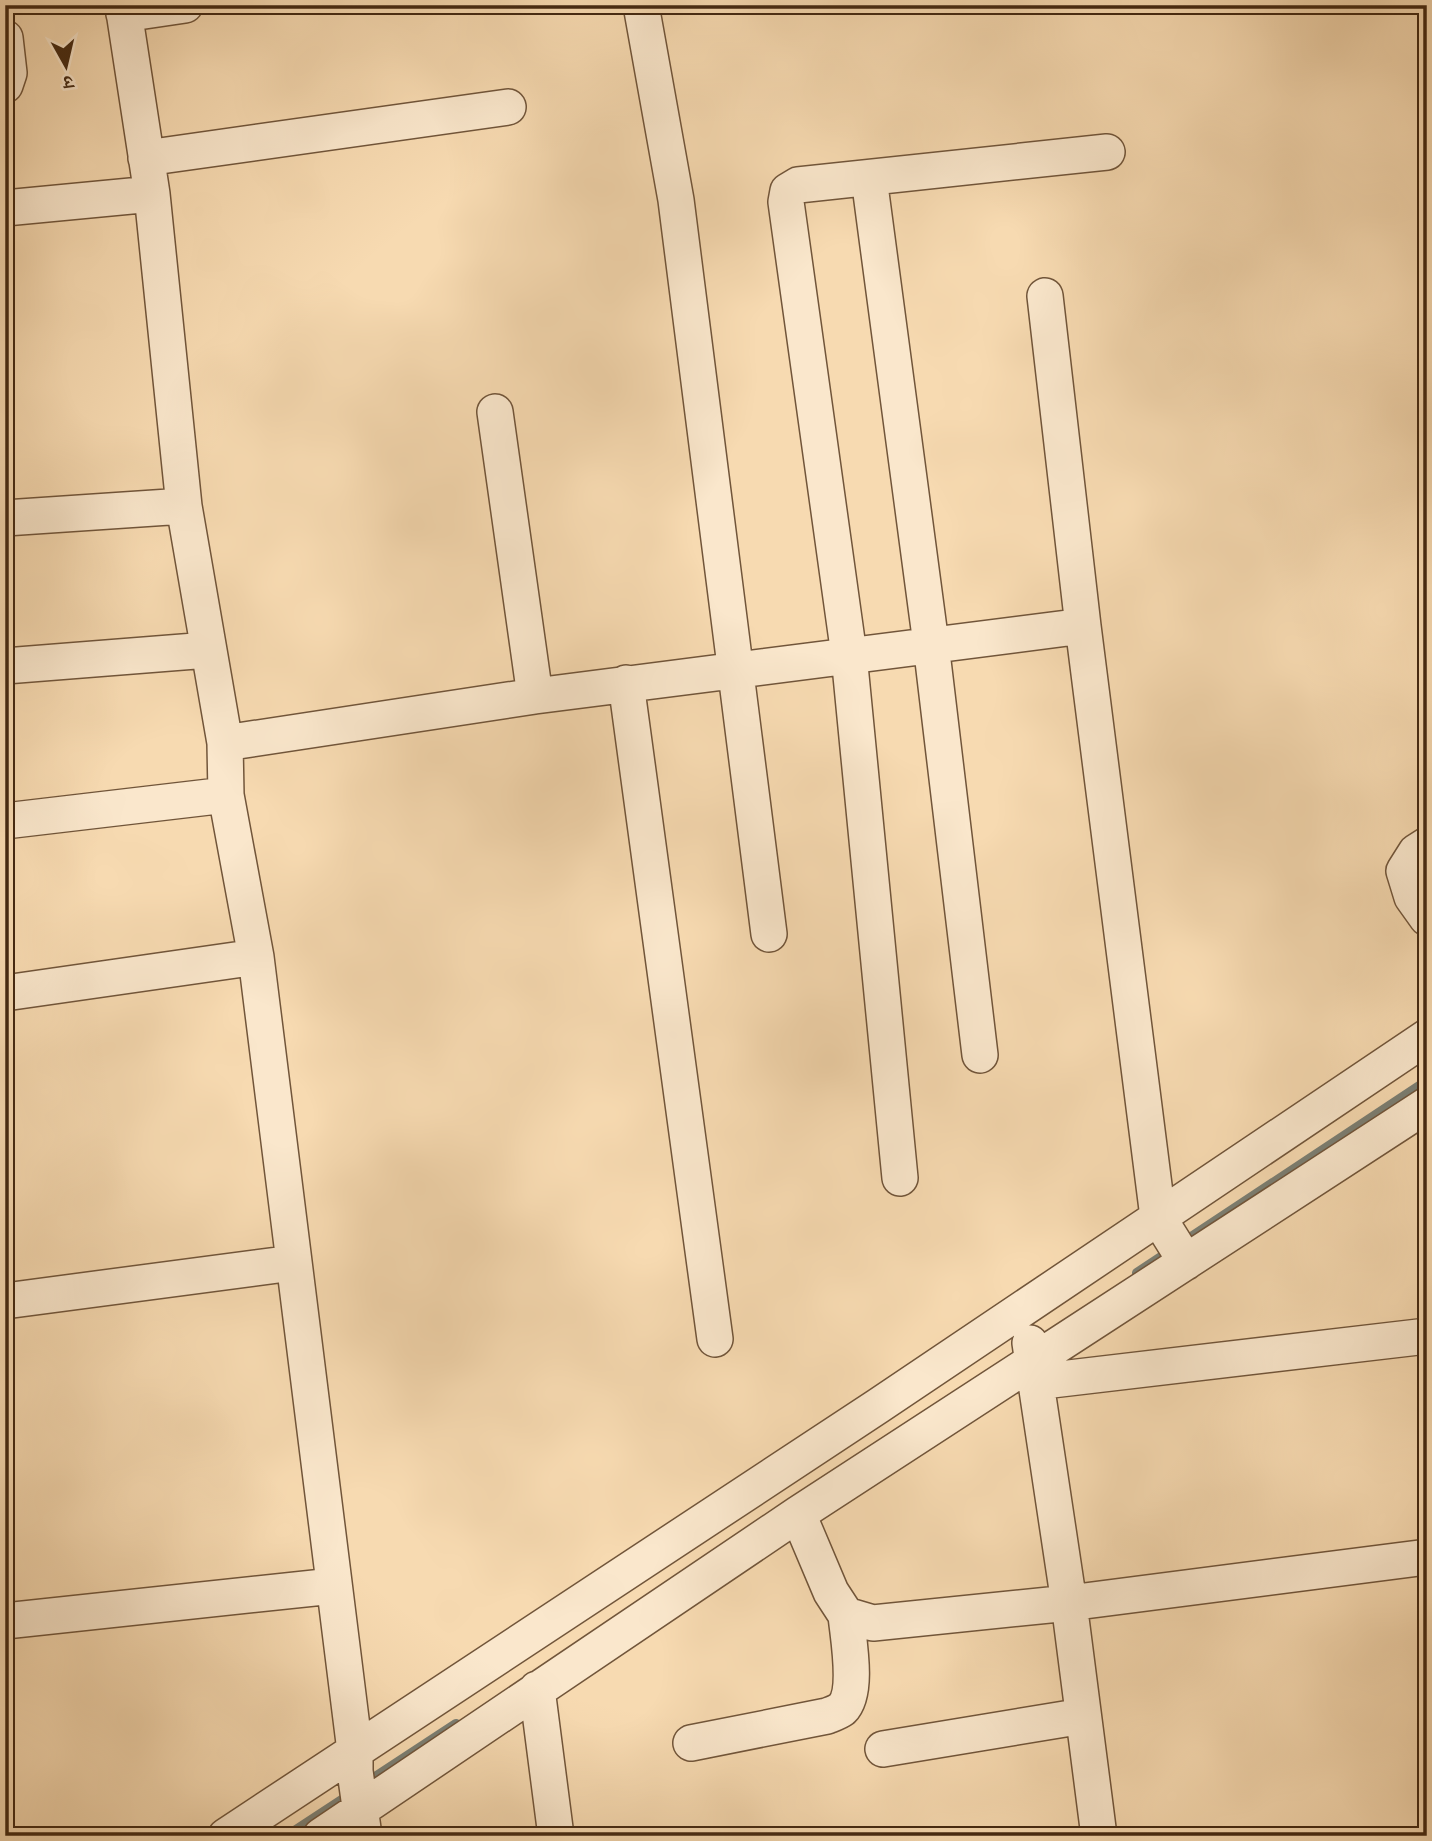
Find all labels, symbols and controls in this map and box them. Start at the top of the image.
north arrow [32,32,102,102]
text: उ [61,70,77,95]

